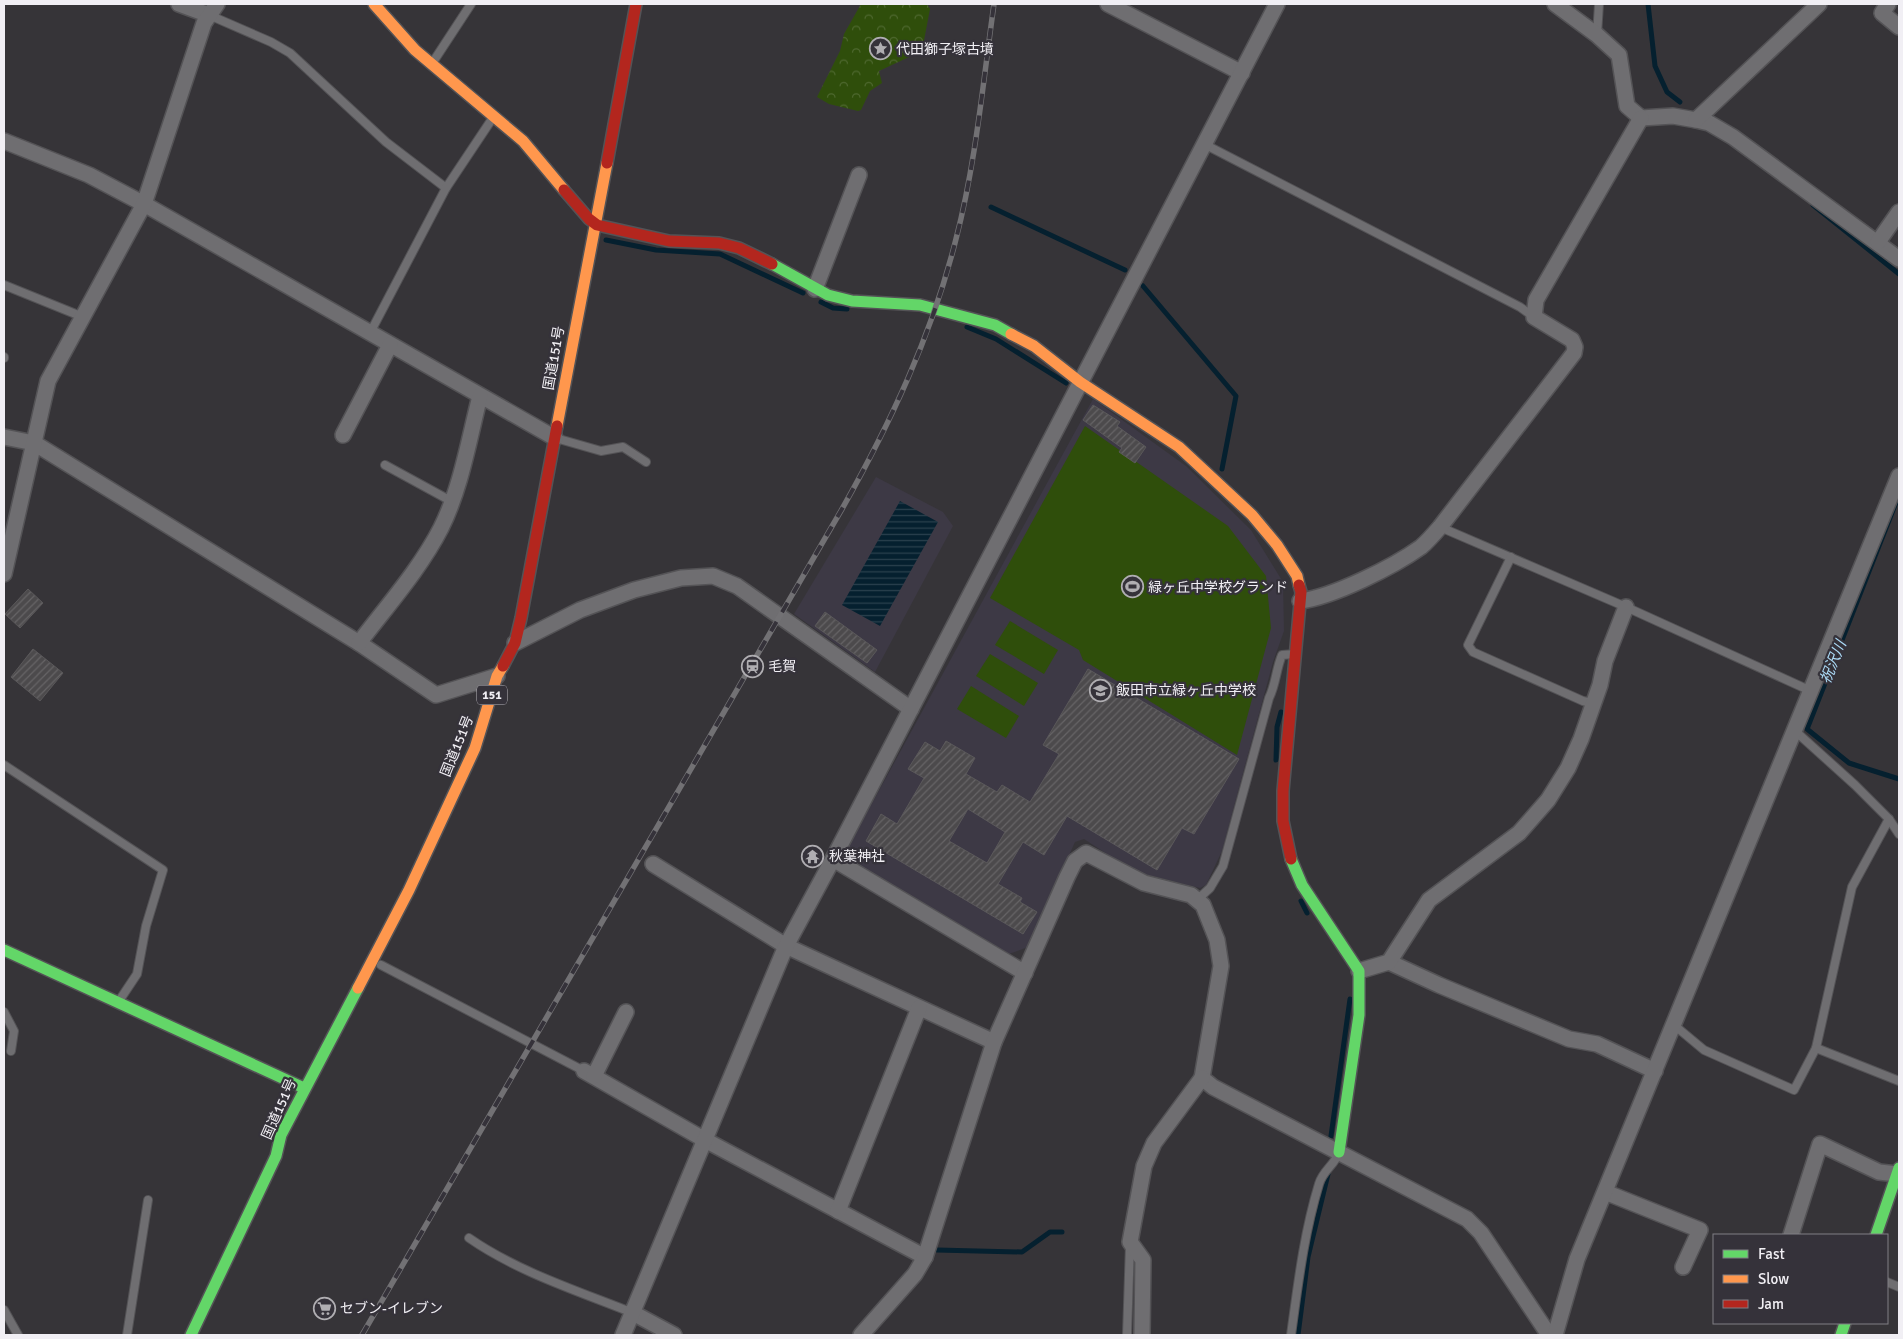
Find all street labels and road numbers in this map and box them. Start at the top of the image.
street label: 国道151号 [540,325,568,391]
road number: 151 [477,686,507,704]
street label: 国道151号 [437,713,477,779]
street label: 国道151号 [258,1076,300,1142]

